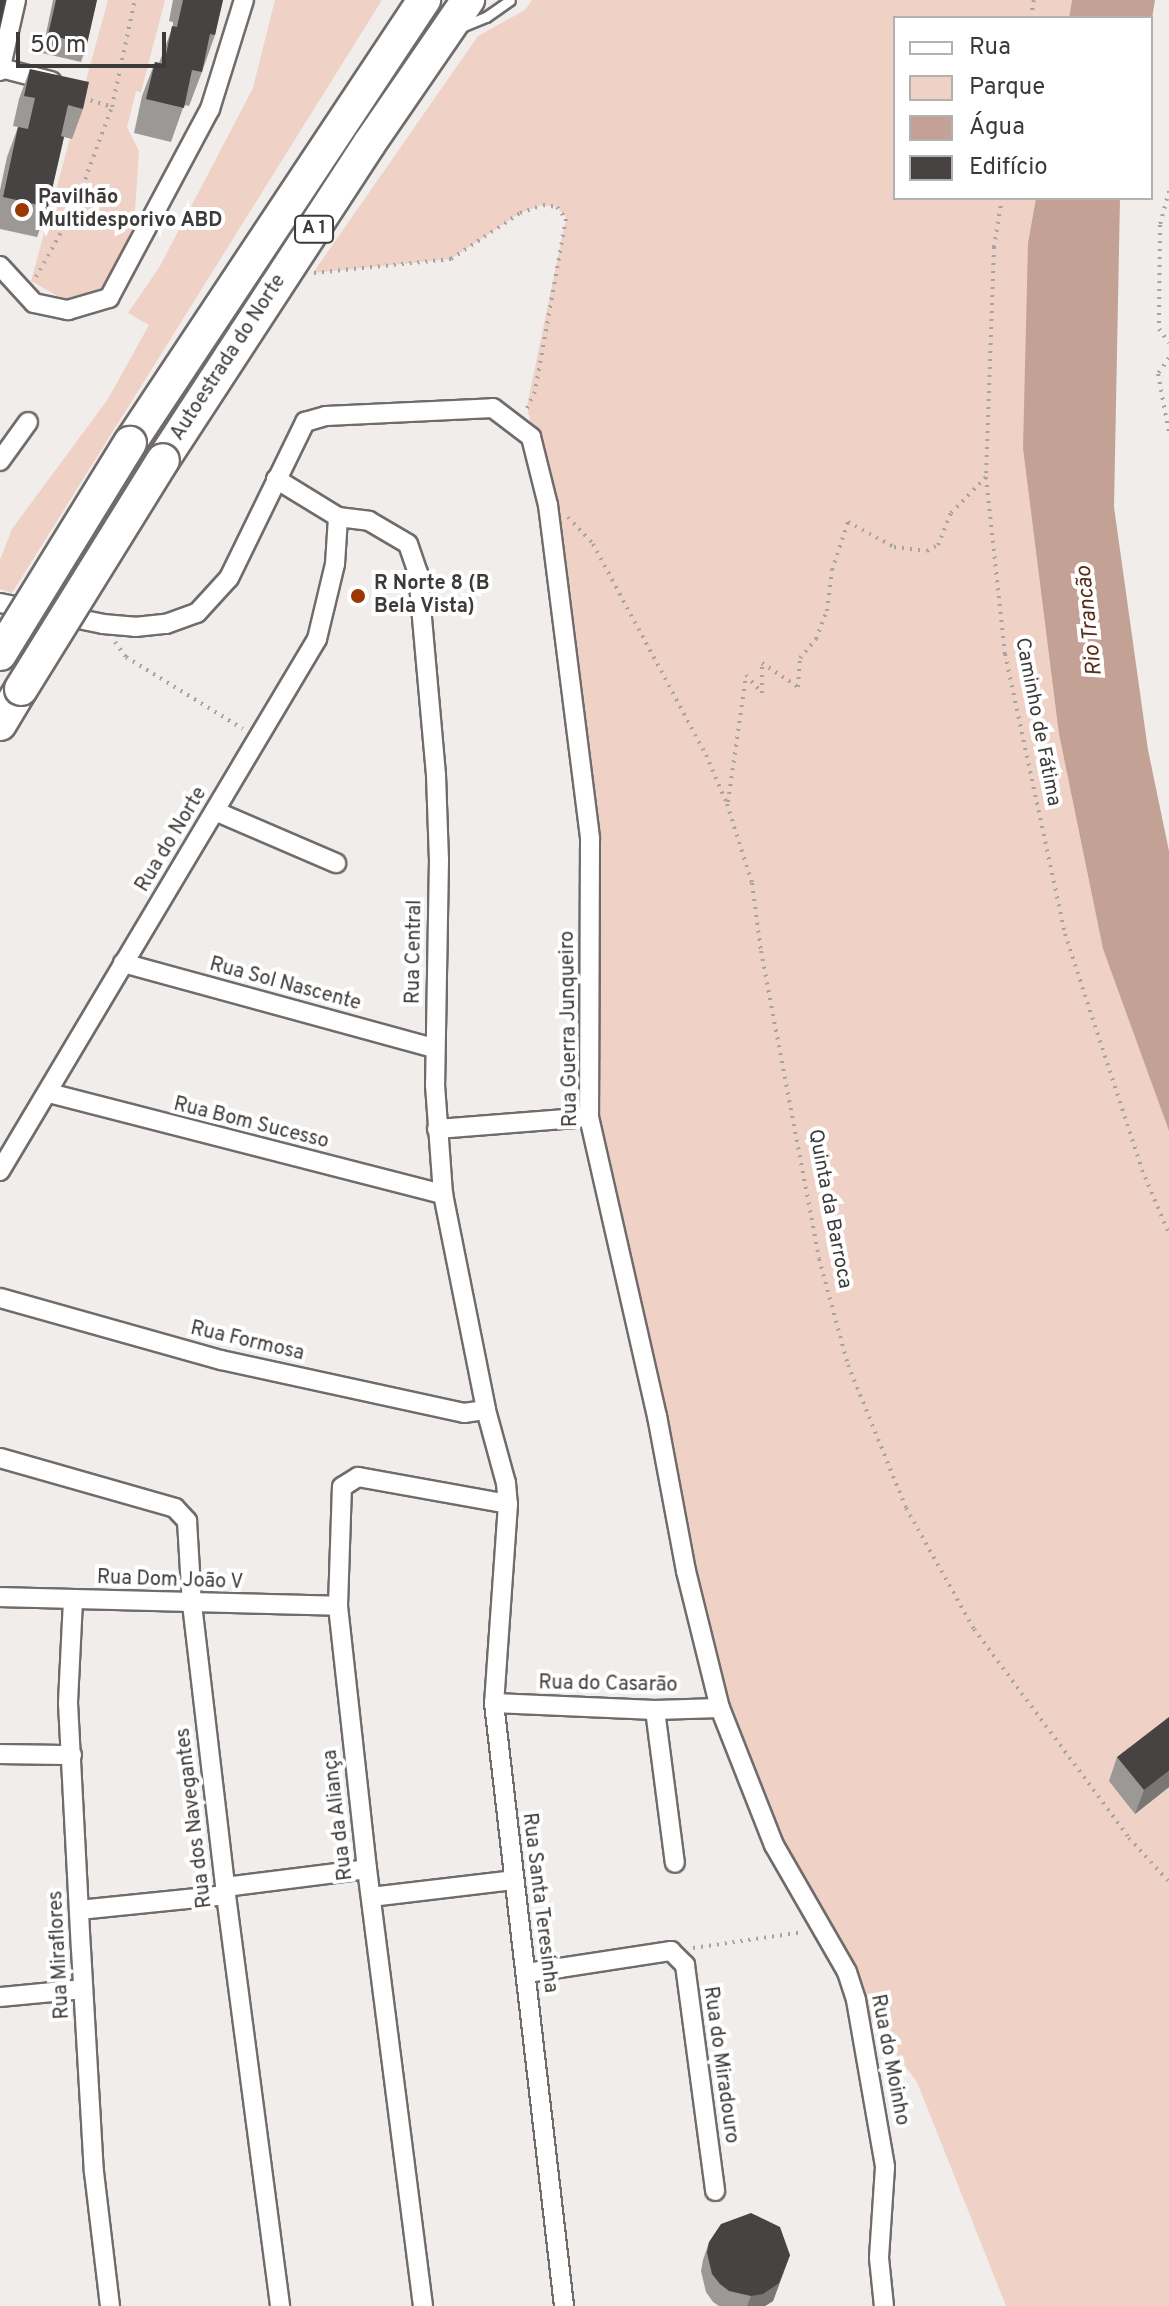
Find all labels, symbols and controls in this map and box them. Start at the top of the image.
scale bar [20,16,170,66]
legend [893,16,1153,200]
text: 50 m [30,31,86,61]
text: Rua [969,33,1011,63]
text: Parque [969,73,1045,103]
text: Água [969,113,1025,143]
text: Edifício [969,153,1048,183]
place label: Pavilhão Multidesporivo ABD [38,186,223,233]
marker: Pavilhão Multidesporivo ABD [13,201,31,219]
road number: A 1 [292,215,336,243]
street label: Autoestrada do Norte [166,270,292,446]
water label: Rio Trancão [1071,564,1109,678]
place label: R Norte 8 (B Bela Vista) [374,572,489,619]
marker: R Norte 8 (B Bela Vista) [349,587,367,605]
street label: Caminho de Fátima [1009,636,1065,808]
street label: Rua do Norte [131,783,213,897]
street label: Rua Central [402,900,428,1004]
street label: Rua Guerra Junqueiro [556,931,584,1127]
street label: Rua Sol Nascente [207,953,363,1017]
street label: Rua Bom Sucesso [171,1093,331,1155]
street label: Quinta da Barroca [802,1127,856,1291]
street label: Rua Formosa [188,1317,306,1367]
street label: Rua Dom João V [96,1566,244,1596]
street label: Rua do Casarão [538,1672,678,1698]
street label: Rua dos Navegantes [172,1726,218,1910]
street label: Rua da Aliança [319,1748,359,1882]
street label: Rua Santa Teresinha [516,1811,562,1995]
street label: Rua Miraflores [45,1890,75,2020]
street label: Rua do Miradouro [697,1985,743,2145]
street label: Rua do Moinho [865,1992,913,2128]

